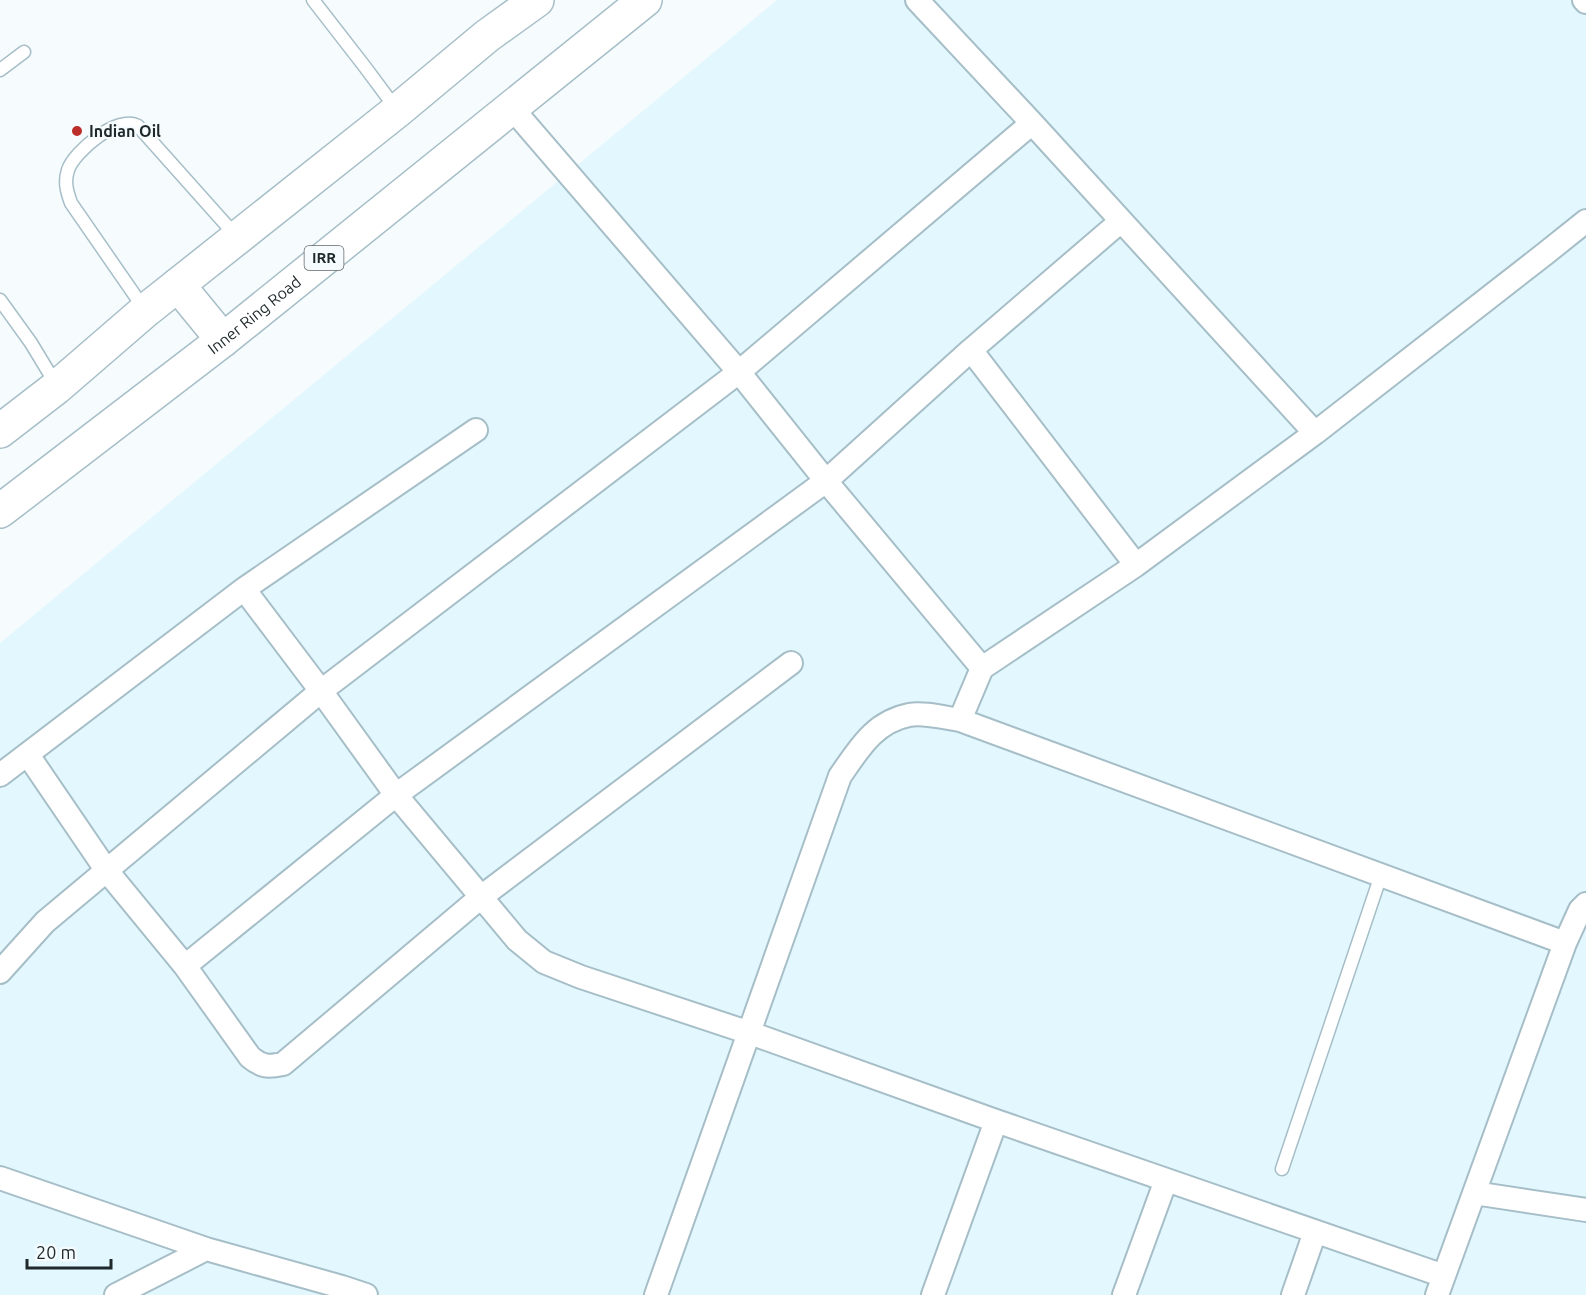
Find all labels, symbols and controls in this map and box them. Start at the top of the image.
place label: Indian Oil [89,122,161,140]
marker: Indian Oil [70,124,84,138]
road number: IRR [304,246,344,270]
street label: Inner Ring Road [204,272,304,357]
scale bar [27,1232,111,1270]
text: 20 m [36,1242,76,1262]

